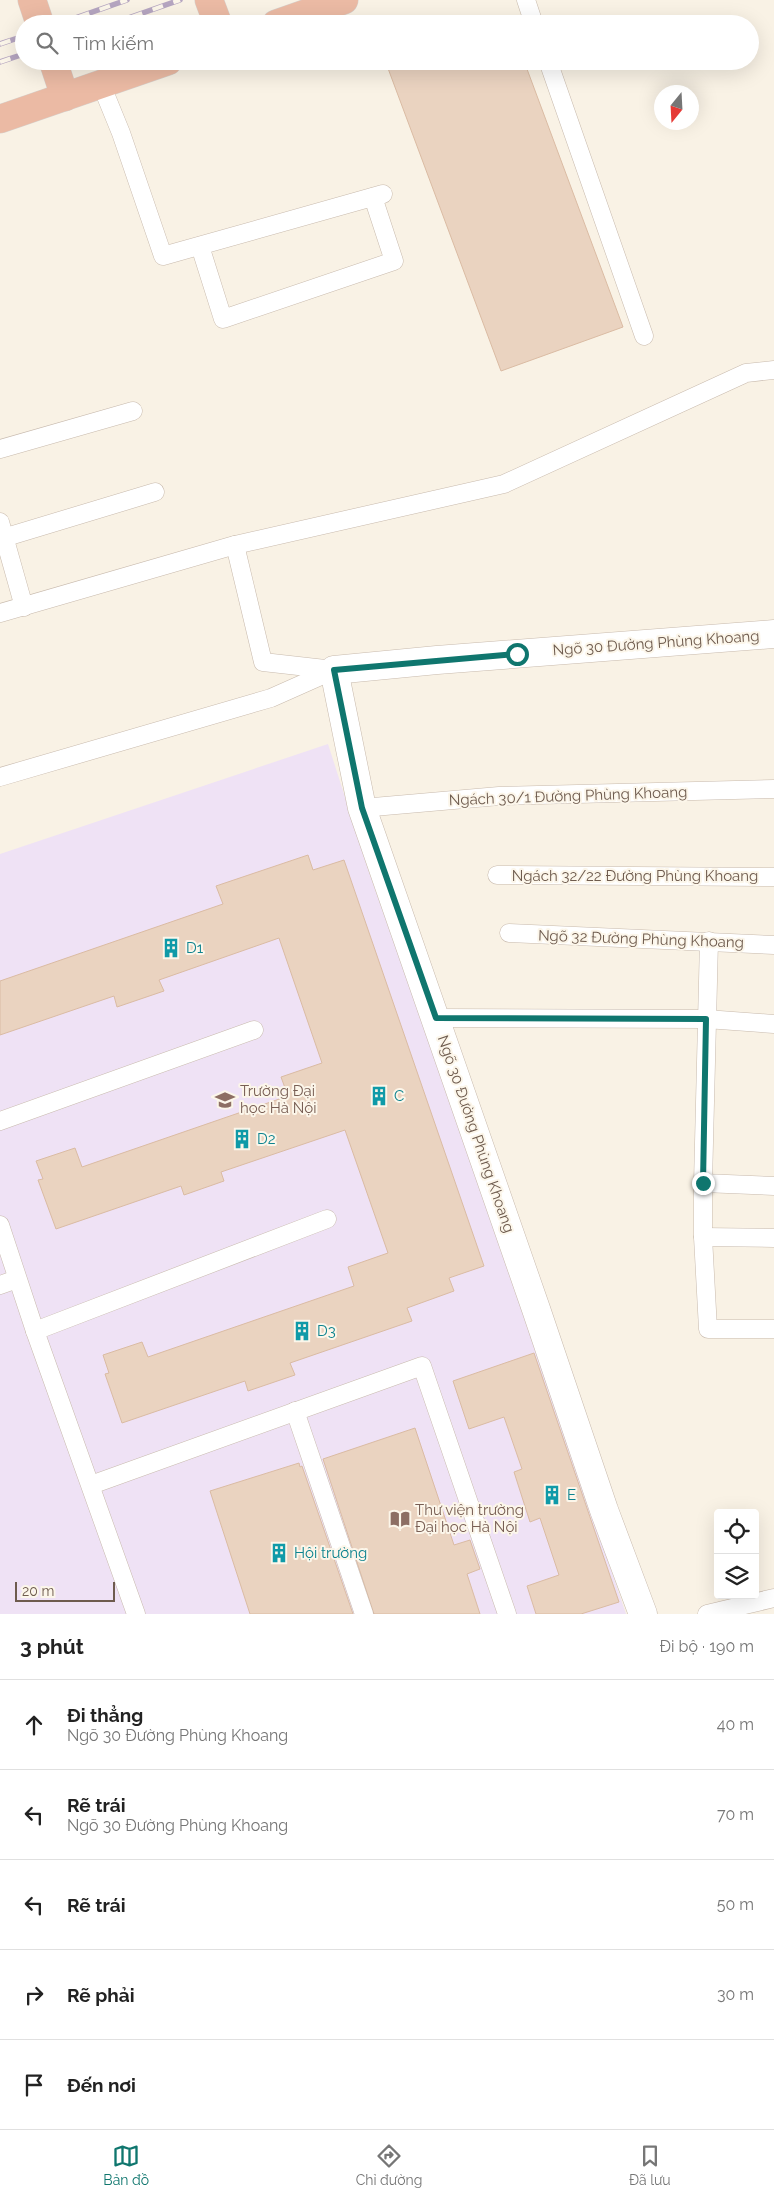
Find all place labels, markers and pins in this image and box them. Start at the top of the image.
building icon: D1 [160,937,182,959]
place label: D1 [186,939,204,957]
place label: Trường Đại học Hà Nội [240,1082,317,1117]
building icon: C [368,1085,390,1107]
place label: C [394,1087,404,1105]
school or university icon: Trường Đại học Hà Nội [214,1089,236,1111]
building icon: D2 [231,1128,253,1150]
place label: D2 [257,1130,276,1148]
building icon: D3 [291,1320,313,1342]
place label: D3 [317,1322,336,1340]
building icon: E [541,1484,563,1506]
place label: E [567,1486,576,1504]
place label: Thư viện trường Đại học Hà Nội [415,1501,524,1536]
library icon: Thư viện trường Đại học Hà Nội [389,1508,411,1530]
building icon: Hội trường [268,1542,290,1564]
place label: Hội trường [294,1544,367,1562]

